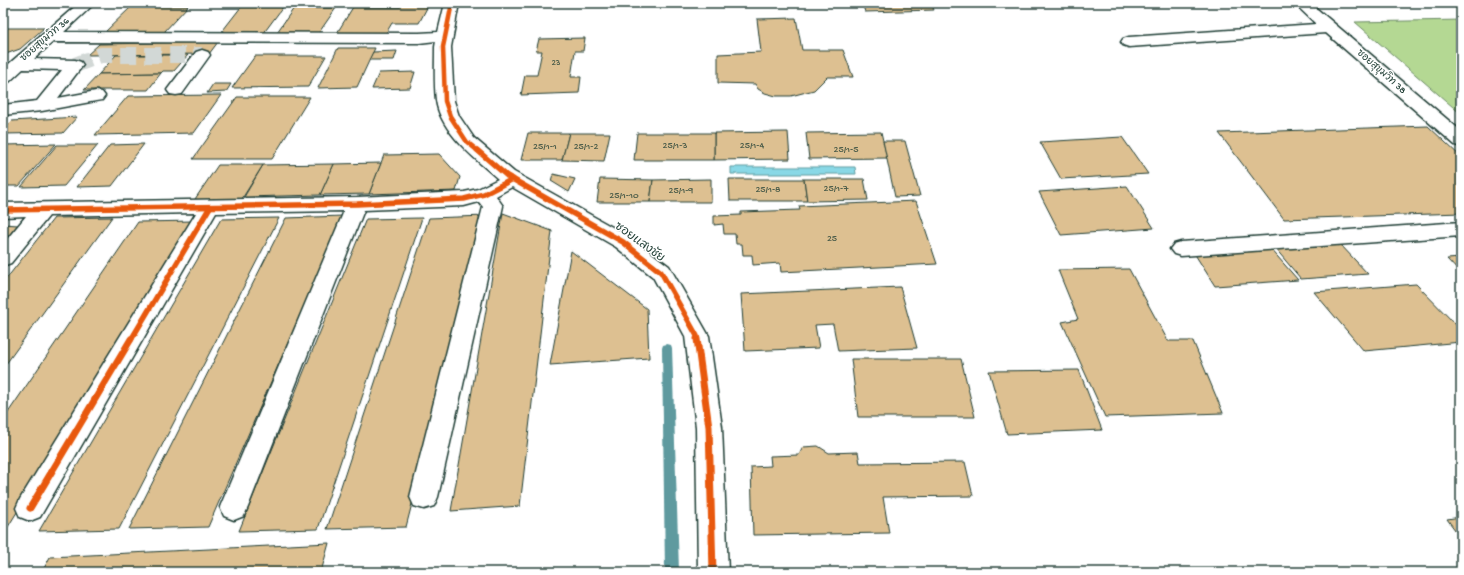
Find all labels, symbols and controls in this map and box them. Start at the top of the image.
street label: ซอยสุขุมวิท 36 [17,13,73,65]
street label: ซอยสุขุมวิท 38 [1353,46,1410,98]
house number: 23 [551,58,561,69]
house number: 25/1-3 [663,140,687,152]
house number: 25/1-4 [740,140,764,152]
house number: 25/1-1 [533,141,557,153]
house number: 25/1-2 [574,141,598,153]
house number: 25/1-5 [834,144,859,156]
house number: 25/1-7 [824,183,849,195]
house number: 25/1-8 [755,184,781,196]
house number: 25/1-9 [669,185,693,197]
house number: 25/1-10 [609,190,639,202]
street label: ซอยแสงชัย [611,218,668,266]
house number: 25 [827,233,837,245]

